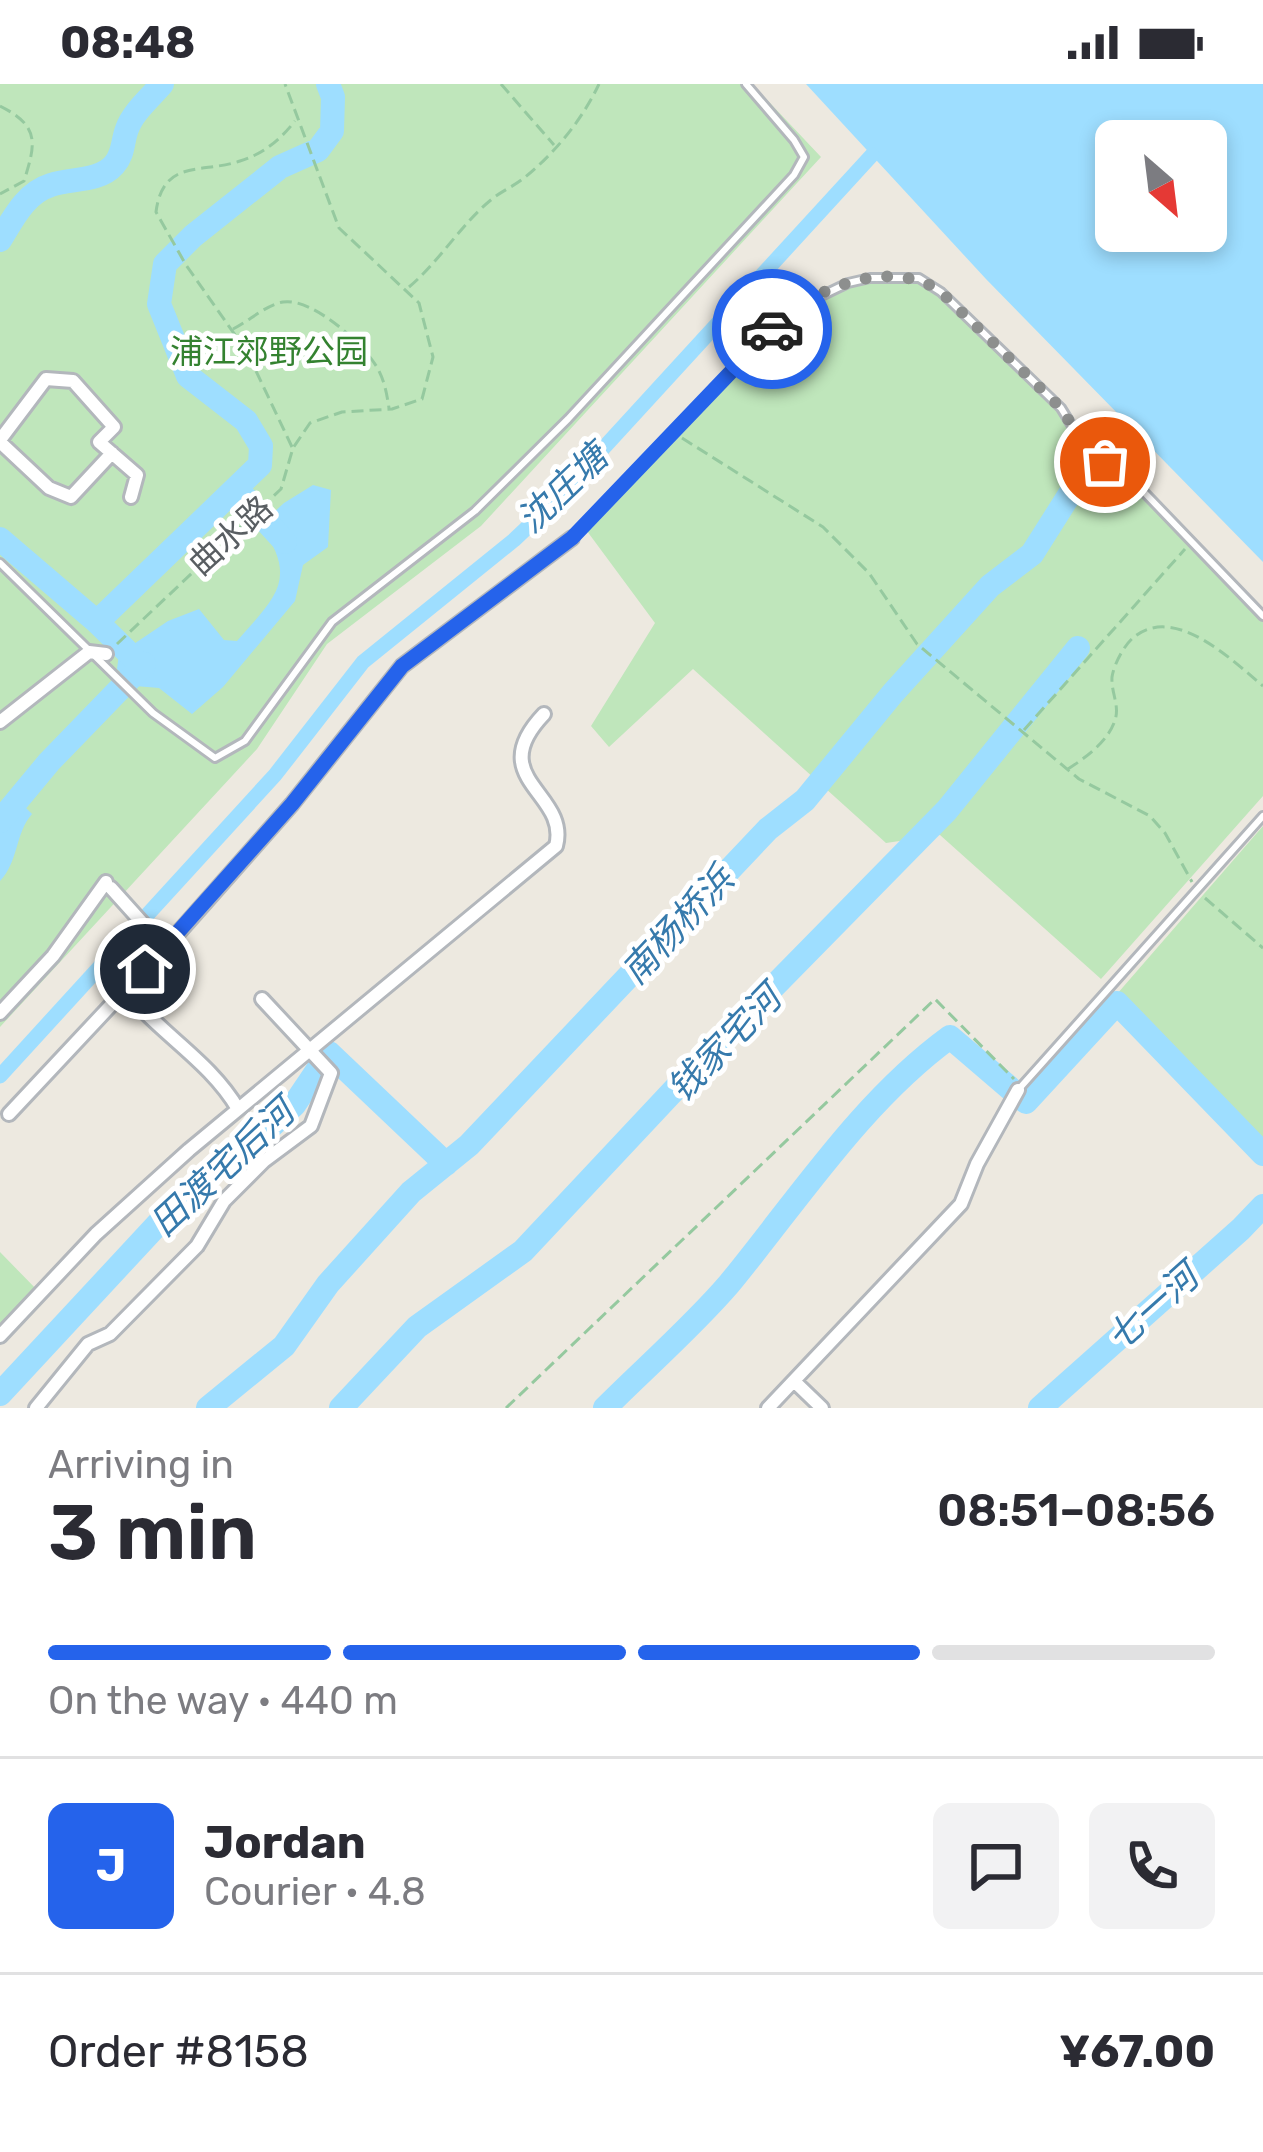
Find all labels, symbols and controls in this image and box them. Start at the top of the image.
text: 08:48 [60,16,195,69]
north arrow [1095,120,1227,252]
map controls [1095,120,1227,252]
courier [712,269,832,389]
icon: car [739,296,805,362]
park label: 浦江郊野公园 [170,332,368,371]
pin [1054,411,1156,513]
icon: bag [1072,429,1138,495]
water label: 沈庄塘 [509,432,620,541]
street label: 曲水路 [181,488,280,583]
water label: 南杨桥浜 [613,856,744,993]
pin [94,918,196,1020]
icon: home [112,936,178,1002]
water label: 钱家宅河 [659,972,794,1110]
water label: 田渡宅后河 [142,1086,307,1244]
water label: 七一河 [1098,1251,1211,1359]
text: Arriving in [48,1442,234,1488]
text: 08:51–08:56 [937,1484,1215,1537]
text: 3 min [48,1486,257,1579]
text: On the way · 440 m [48,1678,398,1724]
button: chat [933,1803,1059,1929]
button: phone [1089,1803,1215,1929]
text: Jordan [204,1816,366,1869]
text: J [96,1839,126,1892]
text: Courier · 4.8 [204,1869,426,1915]
text: Order #8158 [48,2025,309,2078]
text: ¥67.00 [1059,2025,1215,2078]

